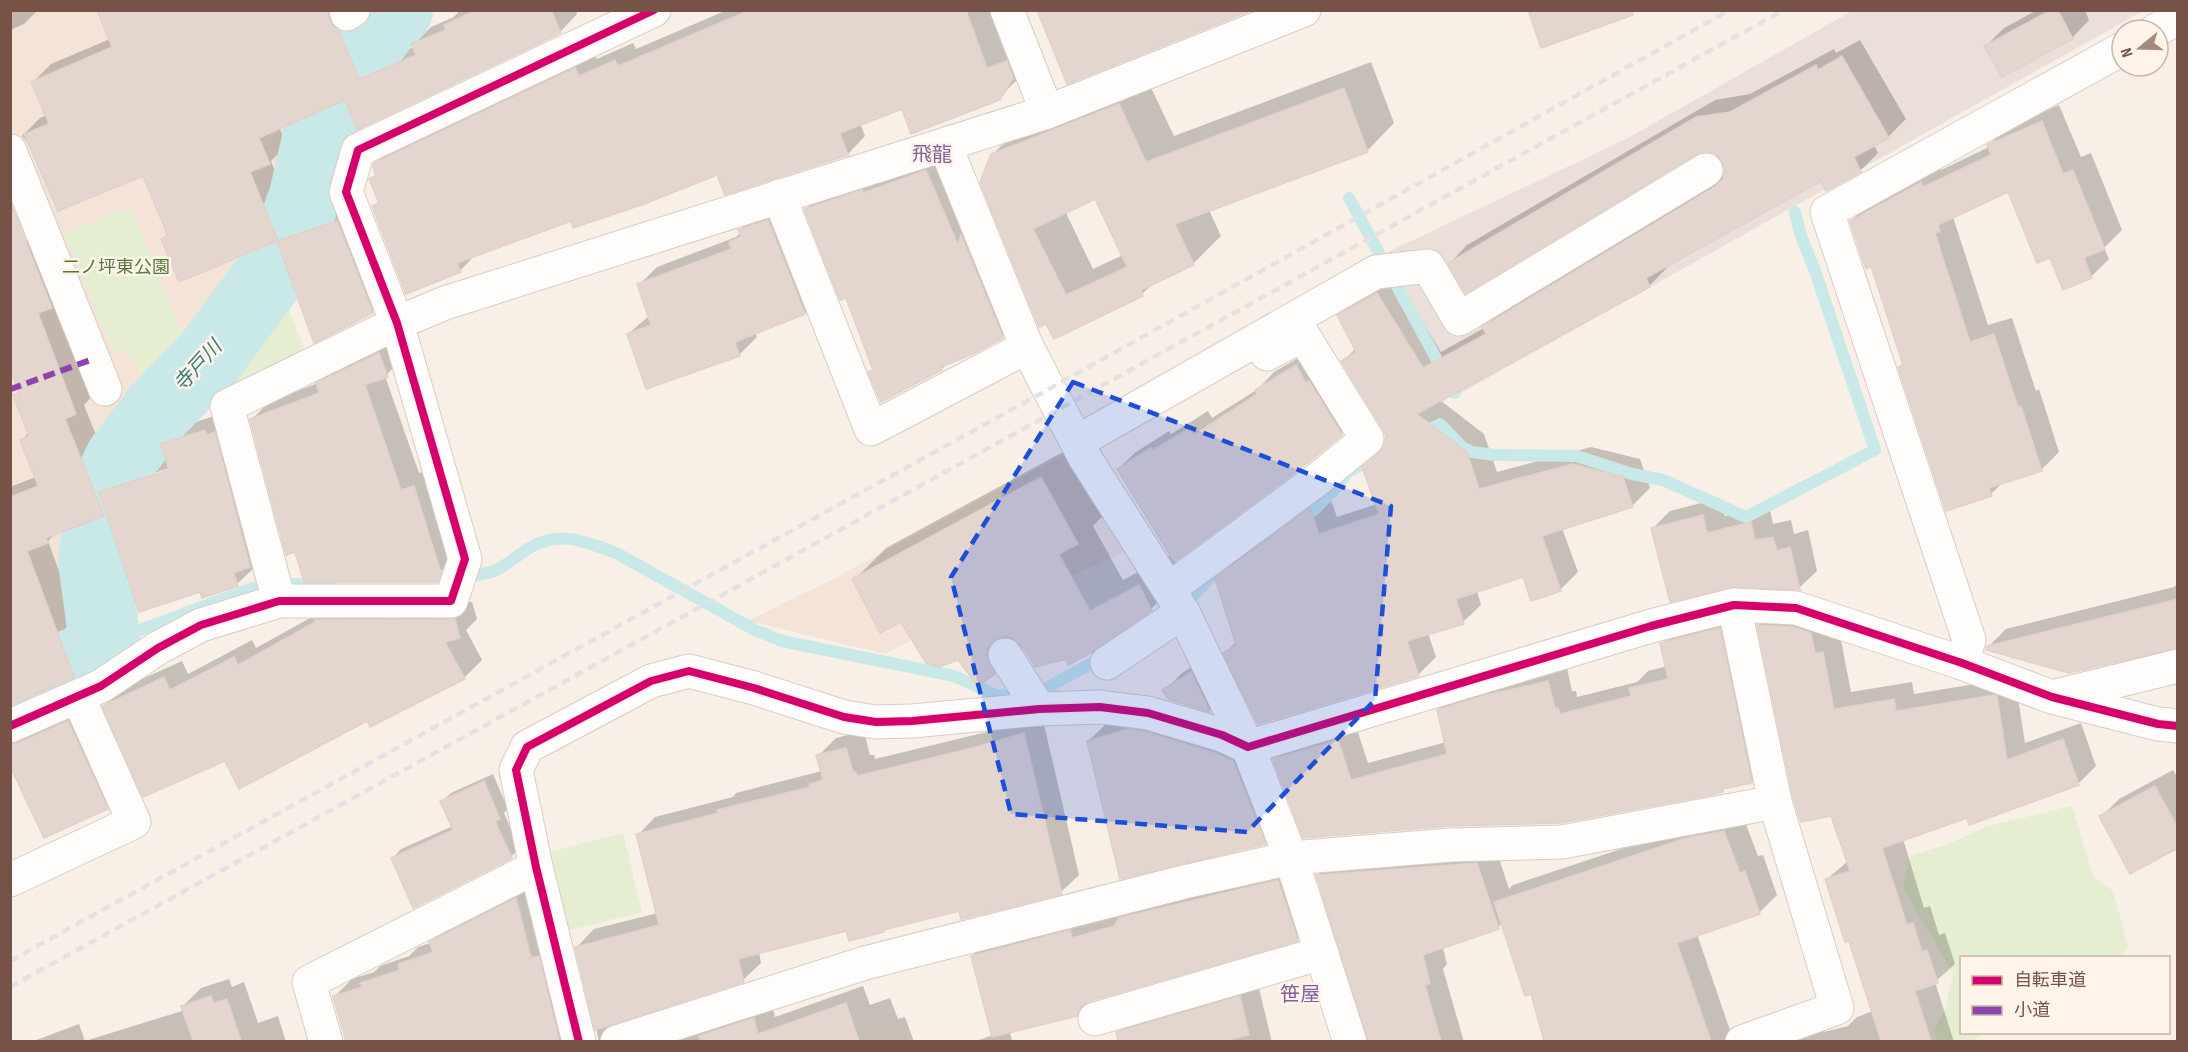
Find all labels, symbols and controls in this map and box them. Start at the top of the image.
north arrow [2110,18,2170,78]
text: N [2117,45,2138,60]
district label: 飛龍 [912,143,952,167]
park label: 二ノ坪東公園 [62,257,170,278]
water label: 寺戸川 [169,334,228,396]
legend [1960,956,2170,1034]
text: 自転車道 [2014,970,2086,991]
district label: 笹屋 [1280,983,1320,1007]
text: 小道 [2014,1000,2050,1021]

